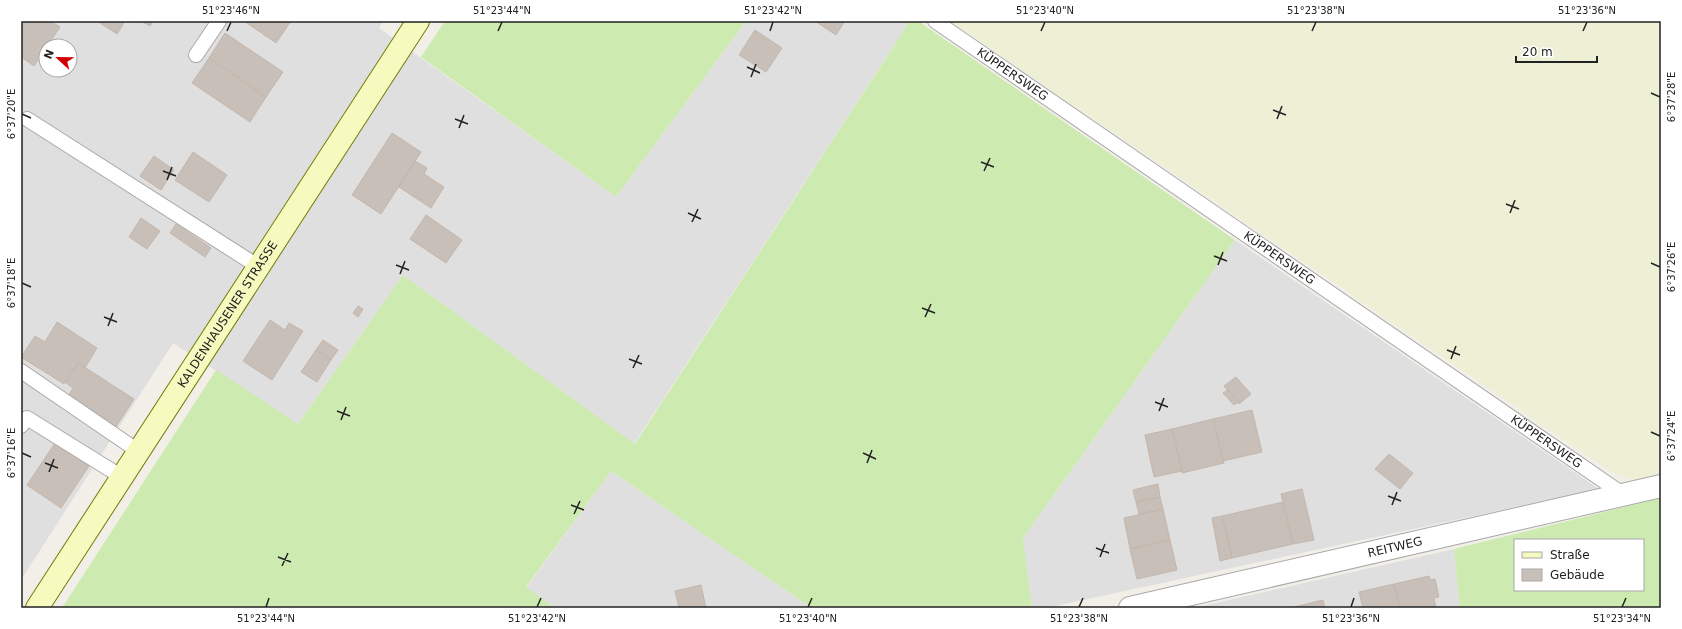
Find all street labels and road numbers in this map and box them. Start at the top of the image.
street label: KÜPPERSWEG [974,45,1051,104]
street label: KÜPPERSWEG [1241,229,1318,287]
street label: KALDENHAUSENER STRASSE [175,238,280,390]
street label: KÜPPERSWEG [1508,412,1585,471]
street label: REITWEG [1366,534,1424,560]

